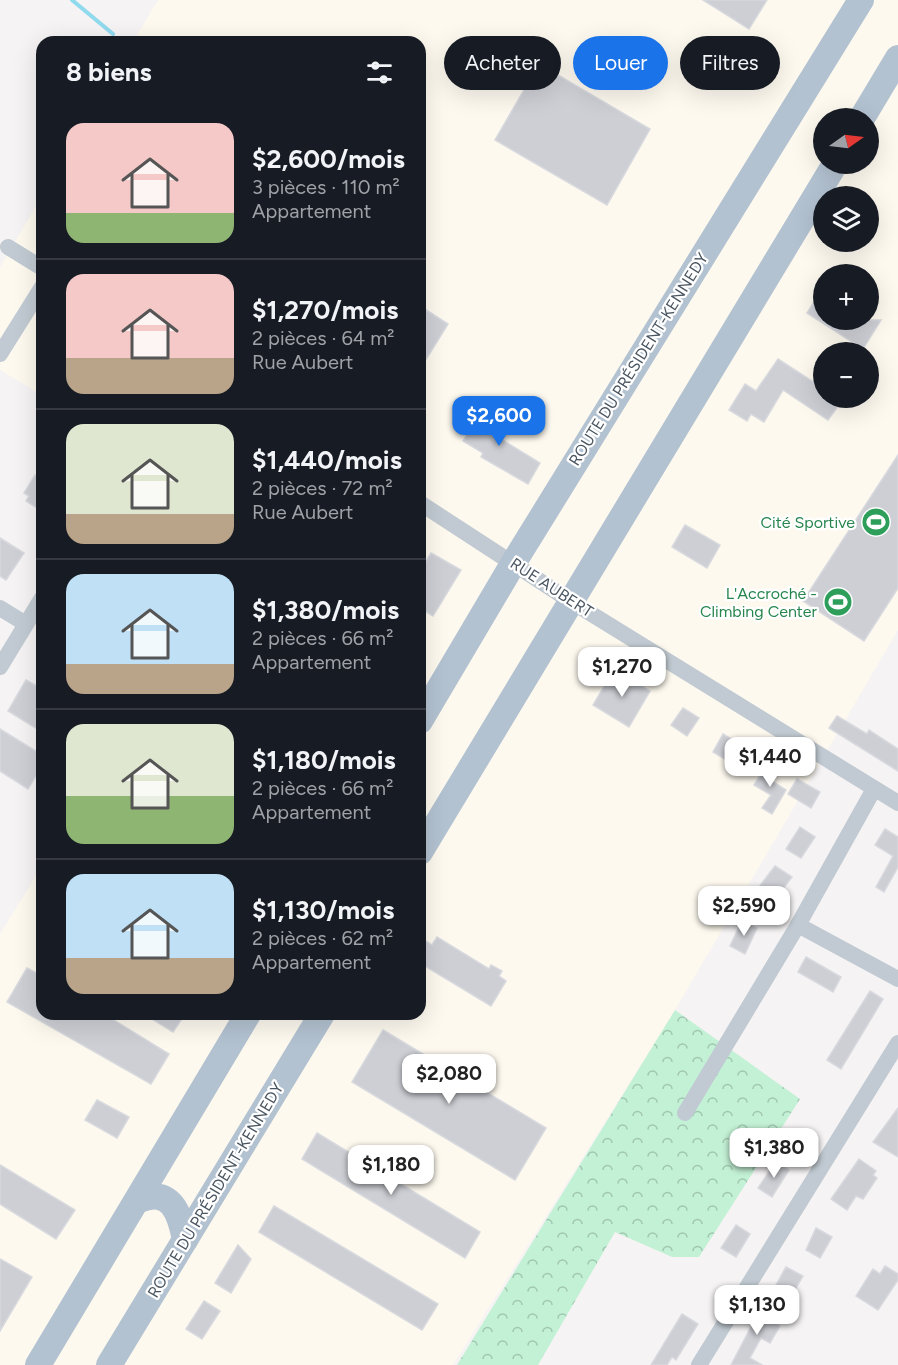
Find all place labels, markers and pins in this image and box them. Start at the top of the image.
pin: $2,600 [450,396,548,447]
sports icon: Cité Sportive [860,506,892,538]
place label: Cité Sportive [760,513,855,532]
place label: L'Accroché - Climbing Center [700,584,818,621]
sports icon: L'Accroché - Climbing Center [822,586,854,618]
pin: $1,270 [573,647,671,698]
pin: $1,440 [721,737,819,788]
pin: $2,590 [695,886,793,937]
pin: $2,080 [400,1054,498,1105]
pin: $1,380 [725,1128,823,1179]
pin: $1,180 [342,1145,440,1196]
pin: $1,130 [708,1285,806,1336]

